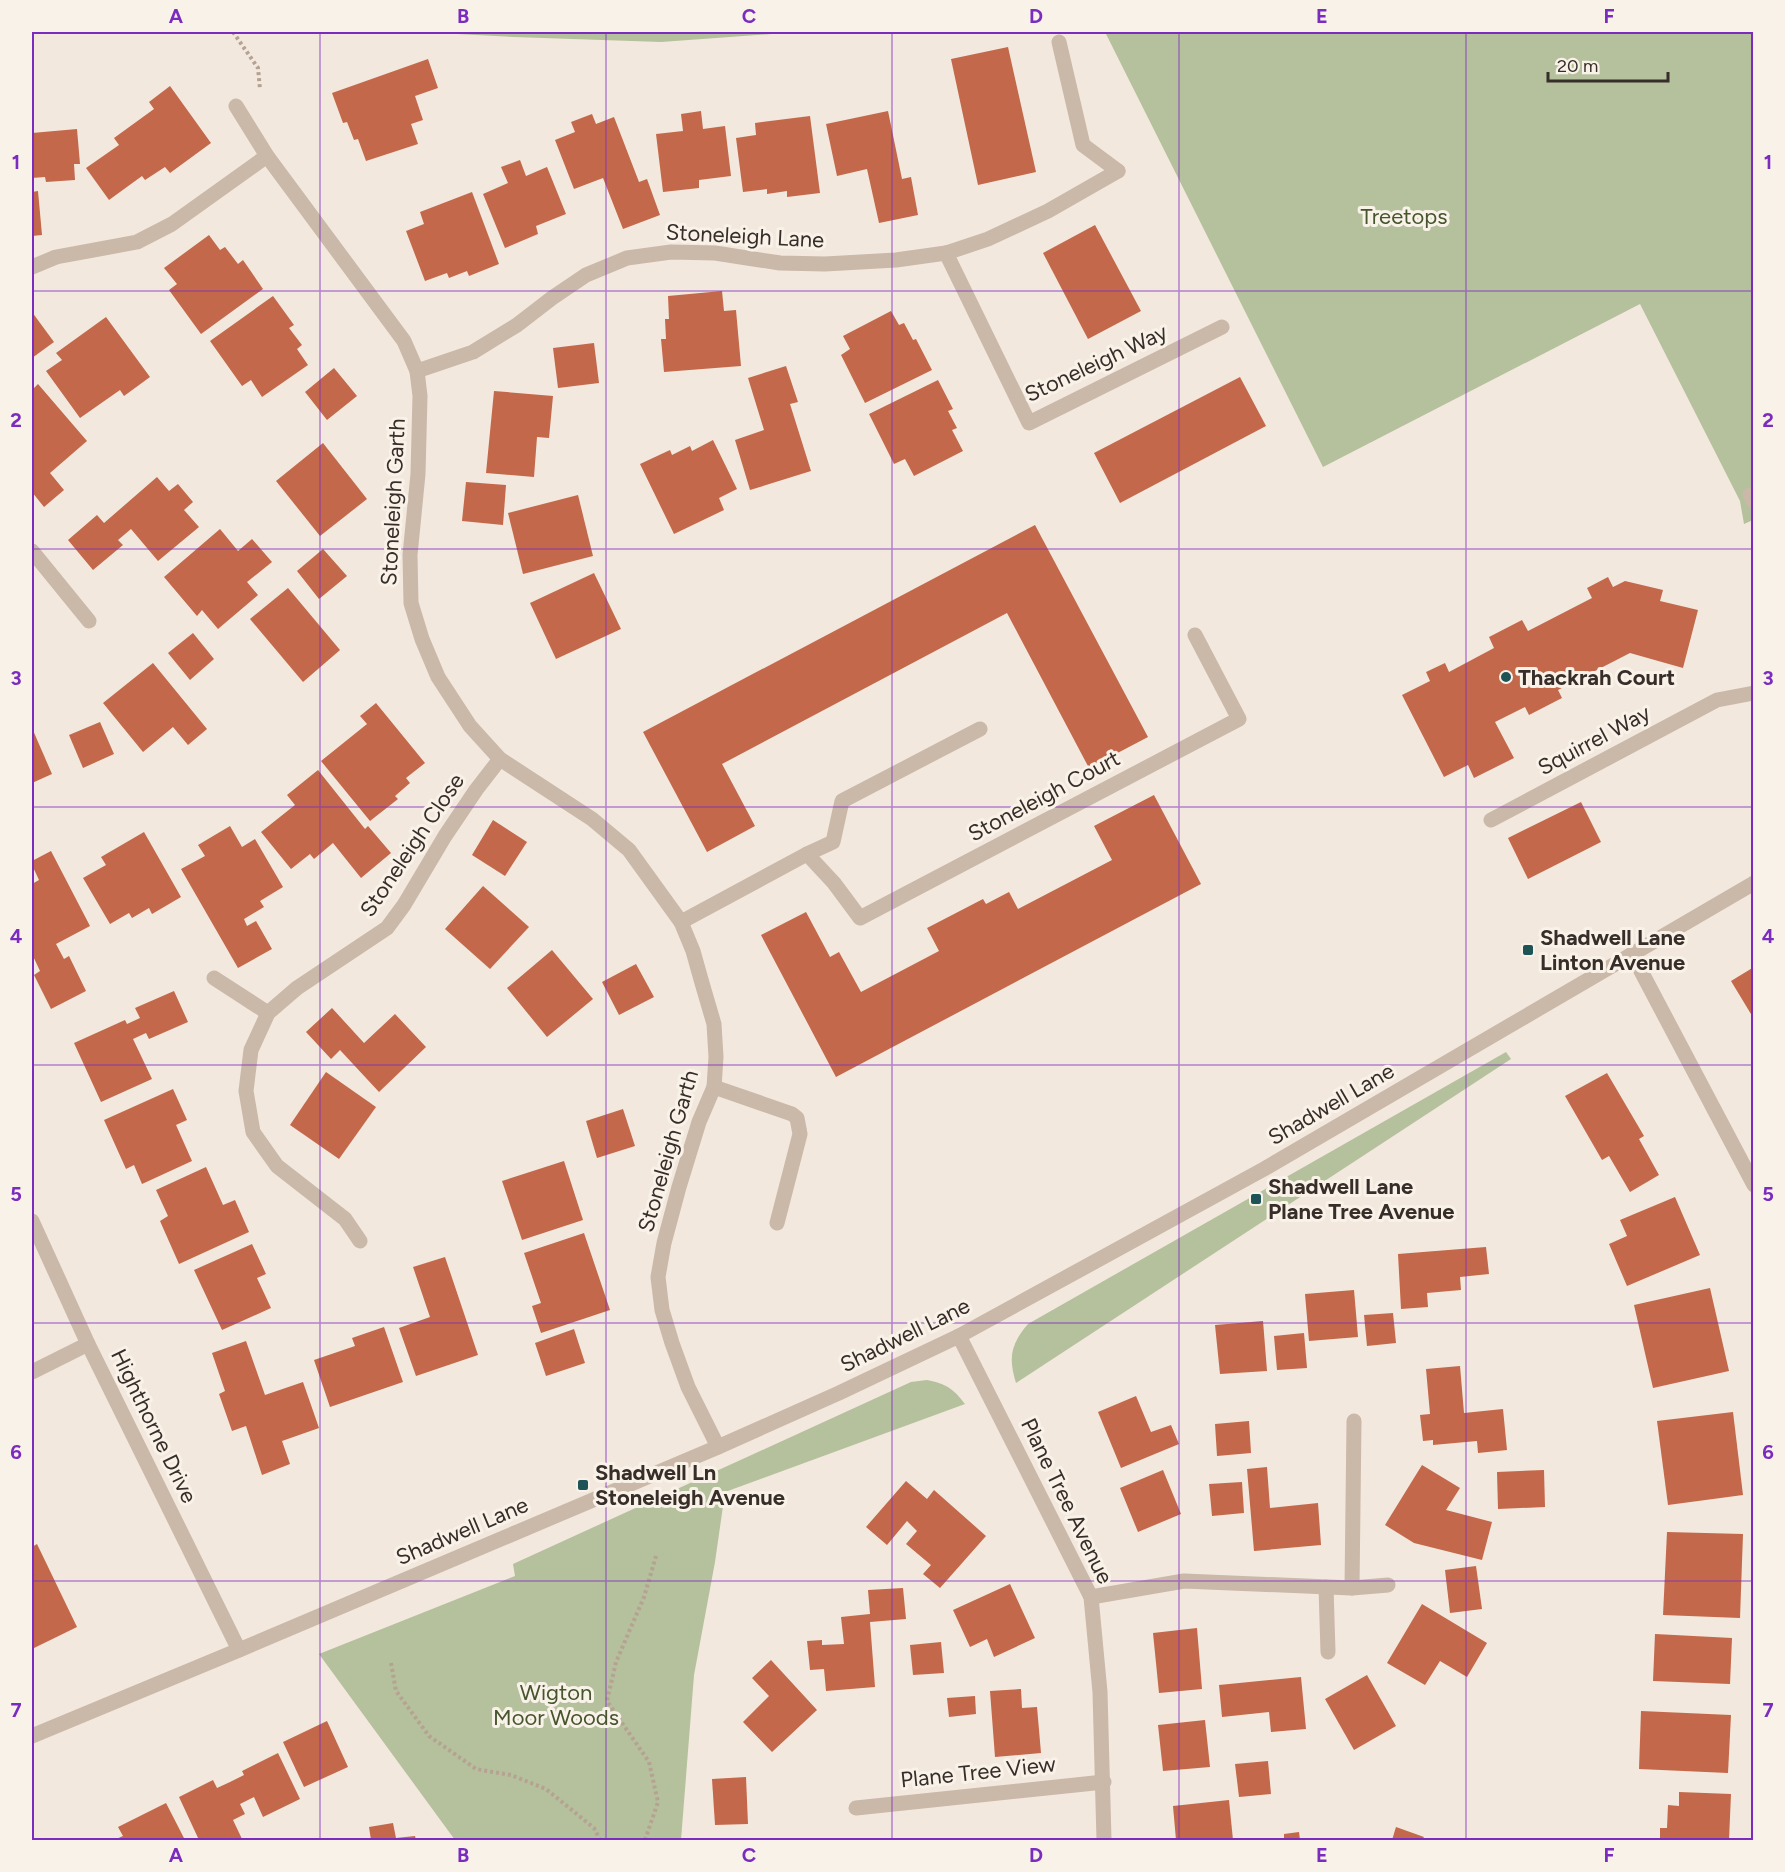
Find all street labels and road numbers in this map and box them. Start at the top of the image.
street label: Stoneleigh Lane [665,218,825,254]
street label: Stoneleigh Way [1020,318,1172,408]
street label: Stoneleigh Garth [375,418,411,586]
street label: Squirrel Way [1533,699,1655,781]
street label: Stoneleigh Court [963,745,1125,847]
street label: Stoneleigh Close [354,768,470,922]
street label: Shadwell Lane [1263,1057,1399,1151]
street label: Stoneleigh Garth [632,1067,704,1235]
street label: Shadwell Lane [836,1292,974,1378]
street label: Highthorne Drive [105,1344,203,1508]
street label: Plane Tree Avenue [1015,1414,1119,1588]
street label: Shadwell Lane [392,1491,532,1571]
street label: Plane Tree View [899,1750,1058,1794]

